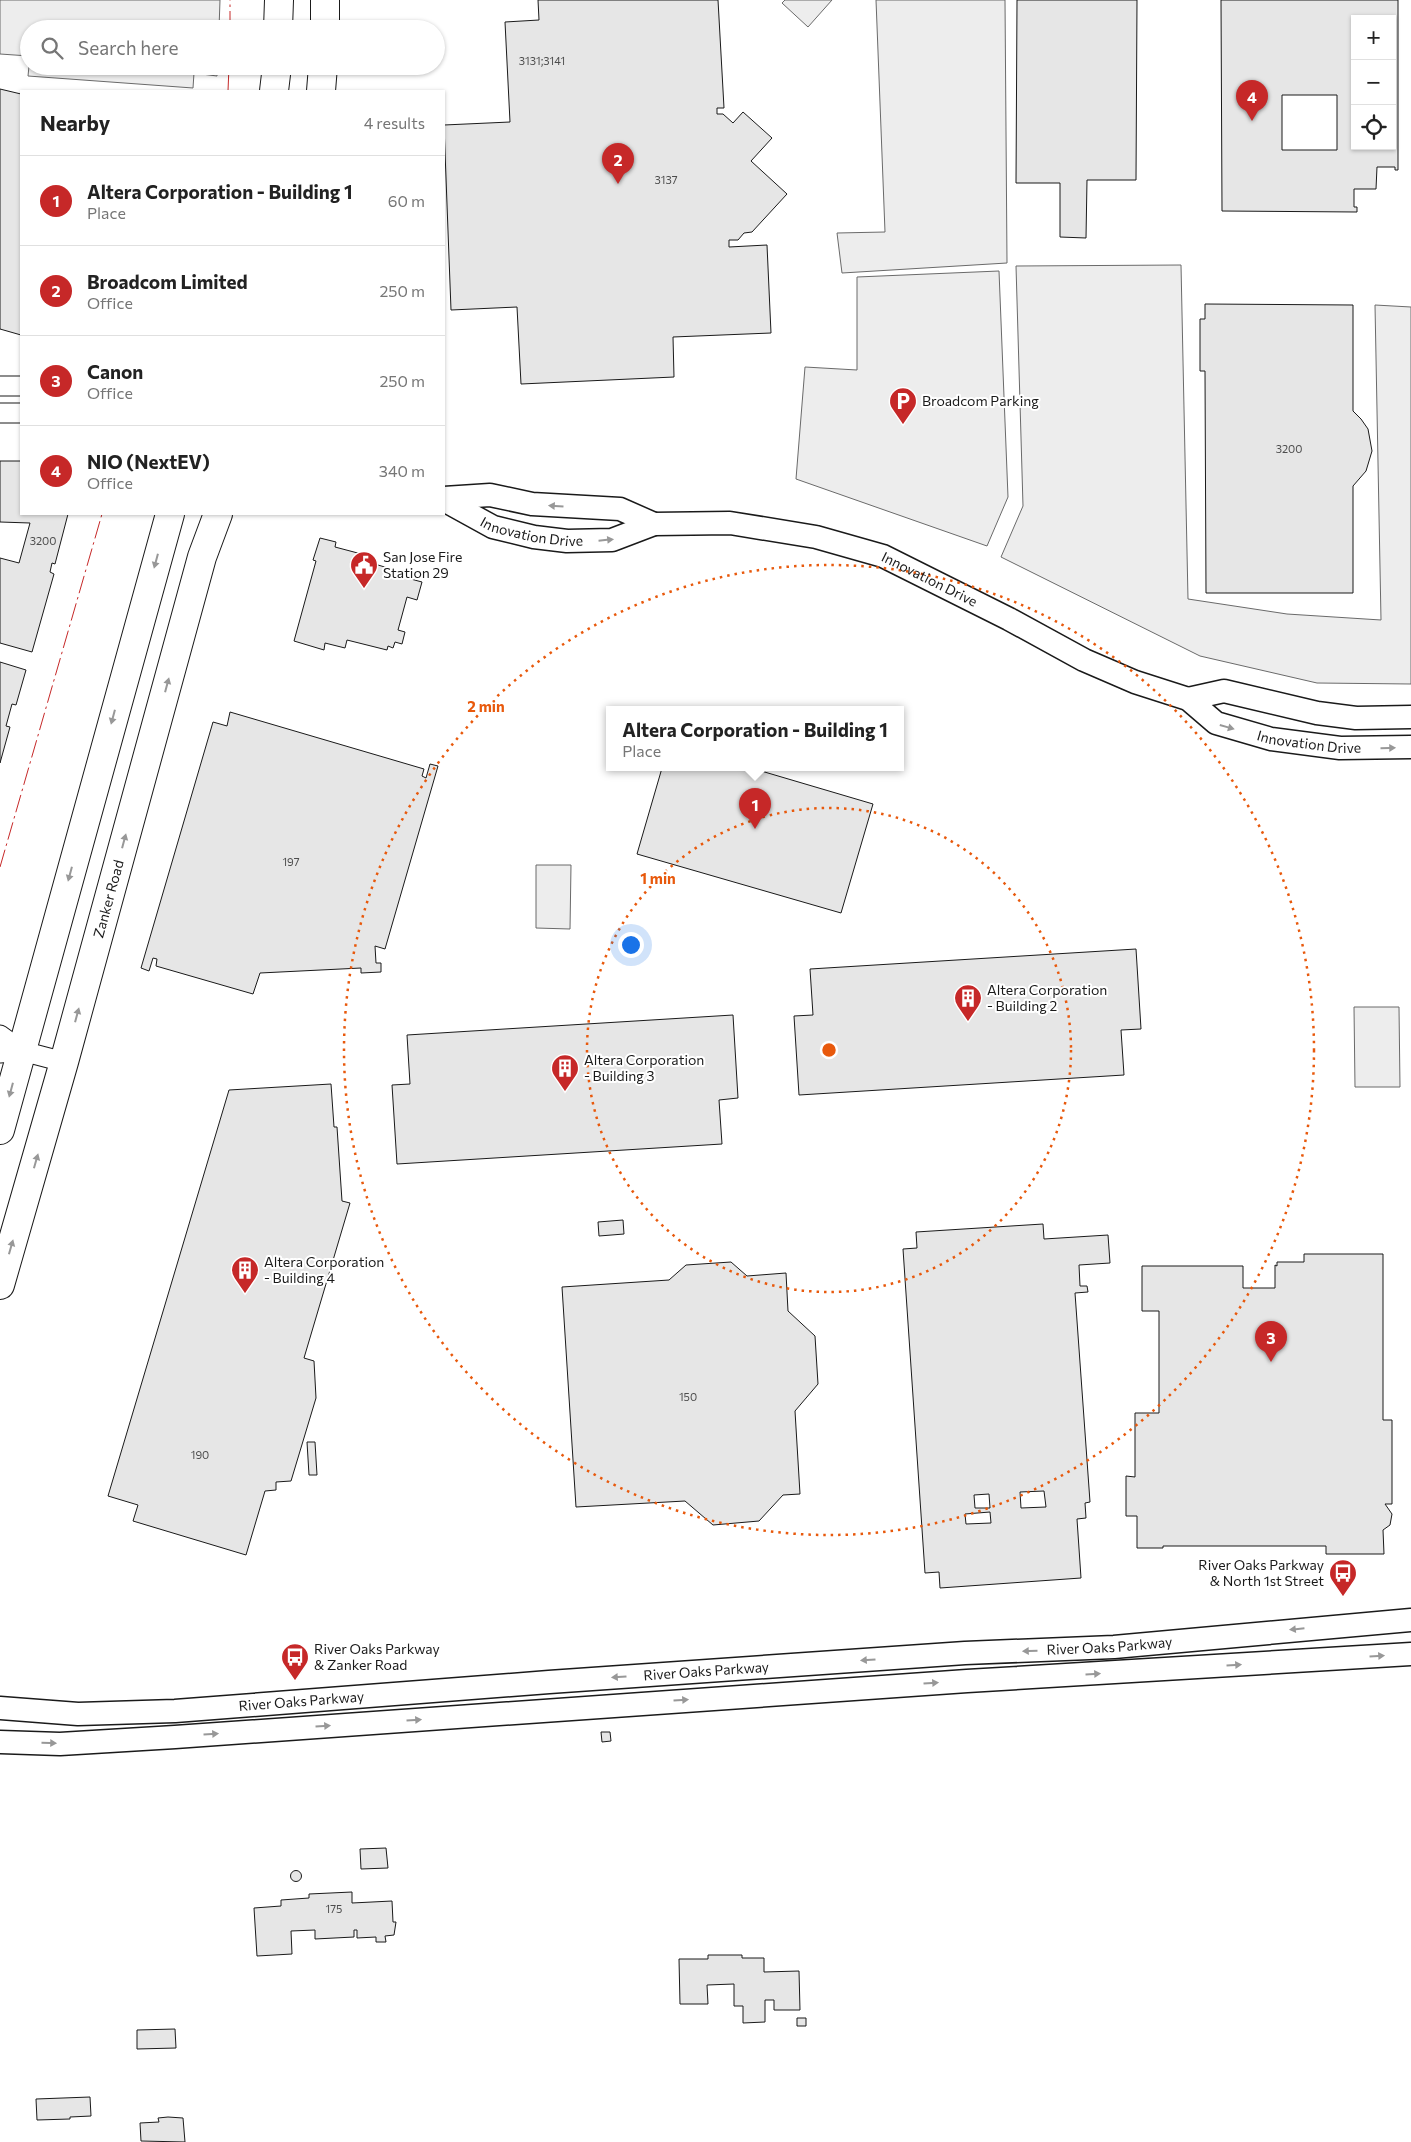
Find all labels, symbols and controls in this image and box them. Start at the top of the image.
map controls [1351,15,1396,150]
button: + [1351,15,1396,60]
search box [20,20,445,75]
icon: search [38,34,66,62]
text: Search here [78,36,178,59]
house number: 3131;3141 [519,54,565,68]
button: − [1351,60,1396,105]
pin: 4 [1236,80,1268,121]
button: locate [1351,105,1396,150]
text: Nearby [40,110,110,135]
text: 4 results [364,113,425,132]
pin: 2 [602,143,634,184]
house number: 3137 [654,173,678,186]
text: Altera Corporation - Building 1 [87,180,352,203]
text: 1 [52,191,60,210]
text: 60 m [388,191,425,210]
text: Place [87,203,126,222]
text: Broadcom Limited [87,270,248,293]
text: 2 [51,281,61,300]
text: 250 m [379,281,425,300]
text: Office [87,293,133,312]
text: Canon [87,360,143,383]
text: 3 [51,371,61,390]
text: 250 m [379,371,425,390]
text: Office [87,383,133,402]
parking icon: Broadcom Parking [888,386,918,425]
place label: Broadcom Parking [922,392,1039,409]
house number: 3200 [1276,442,1302,455]
text: NIO (NextEV) [87,450,210,473]
text: 4 [51,461,61,480]
text: 340 m [379,461,425,480]
text: Office [87,473,133,492]
one-way arrow [548,502,564,510]
street label: Innovation Drive [477,513,583,549]
house number: 3200 [30,534,56,547]
one-way arrow [599,535,615,543]
place label: San Jose Fire Station 29 [383,548,462,581]
street label: Innovation Drive [879,548,980,610]
public building icon: San Jose Fire Station 29 [349,550,379,589]
one-way arrow [152,553,160,568]
one-way arrow [164,677,172,692]
text: 2 min [467,697,505,715]
popup [606,706,904,771]
one-way arrow [109,710,117,725]
text: Altera Corporation - Building 1 [622,718,888,741]
one-way arrow [1220,723,1235,731]
street label: Innovation Drive [1255,726,1361,756]
text: Place [622,741,661,760]
one-way arrow [1380,743,1396,751]
pin: 1 [739,788,771,829]
one-way arrow [121,834,129,849]
house number: 197 [282,855,300,868]
street label: Zanker Road [89,858,127,940]
one-way arrow [66,866,74,881]
text: 1 min [640,869,676,887]
your location [618,932,644,958]
place label: Altera Corporation - Building 2 [987,981,1107,1014]
building icon: Altera Corporation - Building 2 [953,983,983,1022]
one-way arrow [73,1007,81,1022]
centre of rings [820,1041,838,1059]
place label: Altera Corporation - Building 3 [584,1051,704,1084]
building icon: Altera Corporation - Building 3 [550,1053,580,1092]
one-way arrow [7,1083,15,1098]
one-way arrow [32,1154,40,1169]
one-way arrow [8,1239,16,1254]
place label: Altera Corporation - Building 4 [264,1253,384,1286]
building icon: Altera Corporation - Building 4 [230,1255,260,1294]
pin: 3 [1255,1321,1287,1362]
house number: 150 [679,1390,697,1403]
house number: 190 [191,1448,209,1461]
place label: River Oaks Parkway & North 1st Street [1198,1556,1324,1589]
bus stop icon: River Oaks Parkway & North 1st Street [1328,1558,1358,1597]
one-way arrow [1288,1625,1304,1633]
street label: River Oaks Parkway [1046,1633,1173,1658]
place label: River Oaks Parkway & Zanker Road [314,1640,440,1673]
bus stop icon: River Oaks Parkway & Zanker Road [280,1642,310,1681]
one-way arrow [1022,1647,1038,1655]
one-way arrow [1369,1652,1385,1660]
one-way arrow [860,1657,876,1665]
street label: River Oaks Parkway [643,1658,770,1683]
one-way arrow [1226,1661,1242,1669]
one-way arrow [1085,1669,1101,1677]
one-way arrow [610,1674,626,1682]
one-way arrow [923,1679,939,1687]
street label: River Oaks Parkway [238,1687,365,1714]
one-way arrow [673,1696,689,1704]
one-way arrow [407,1715,423,1723]
one-way arrow [315,1722,331,1730]
one-way arrow [203,1730,219,1738]
one-way arrow [41,1740,57,1748]
house number: 175 [326,1902,342,1915]

